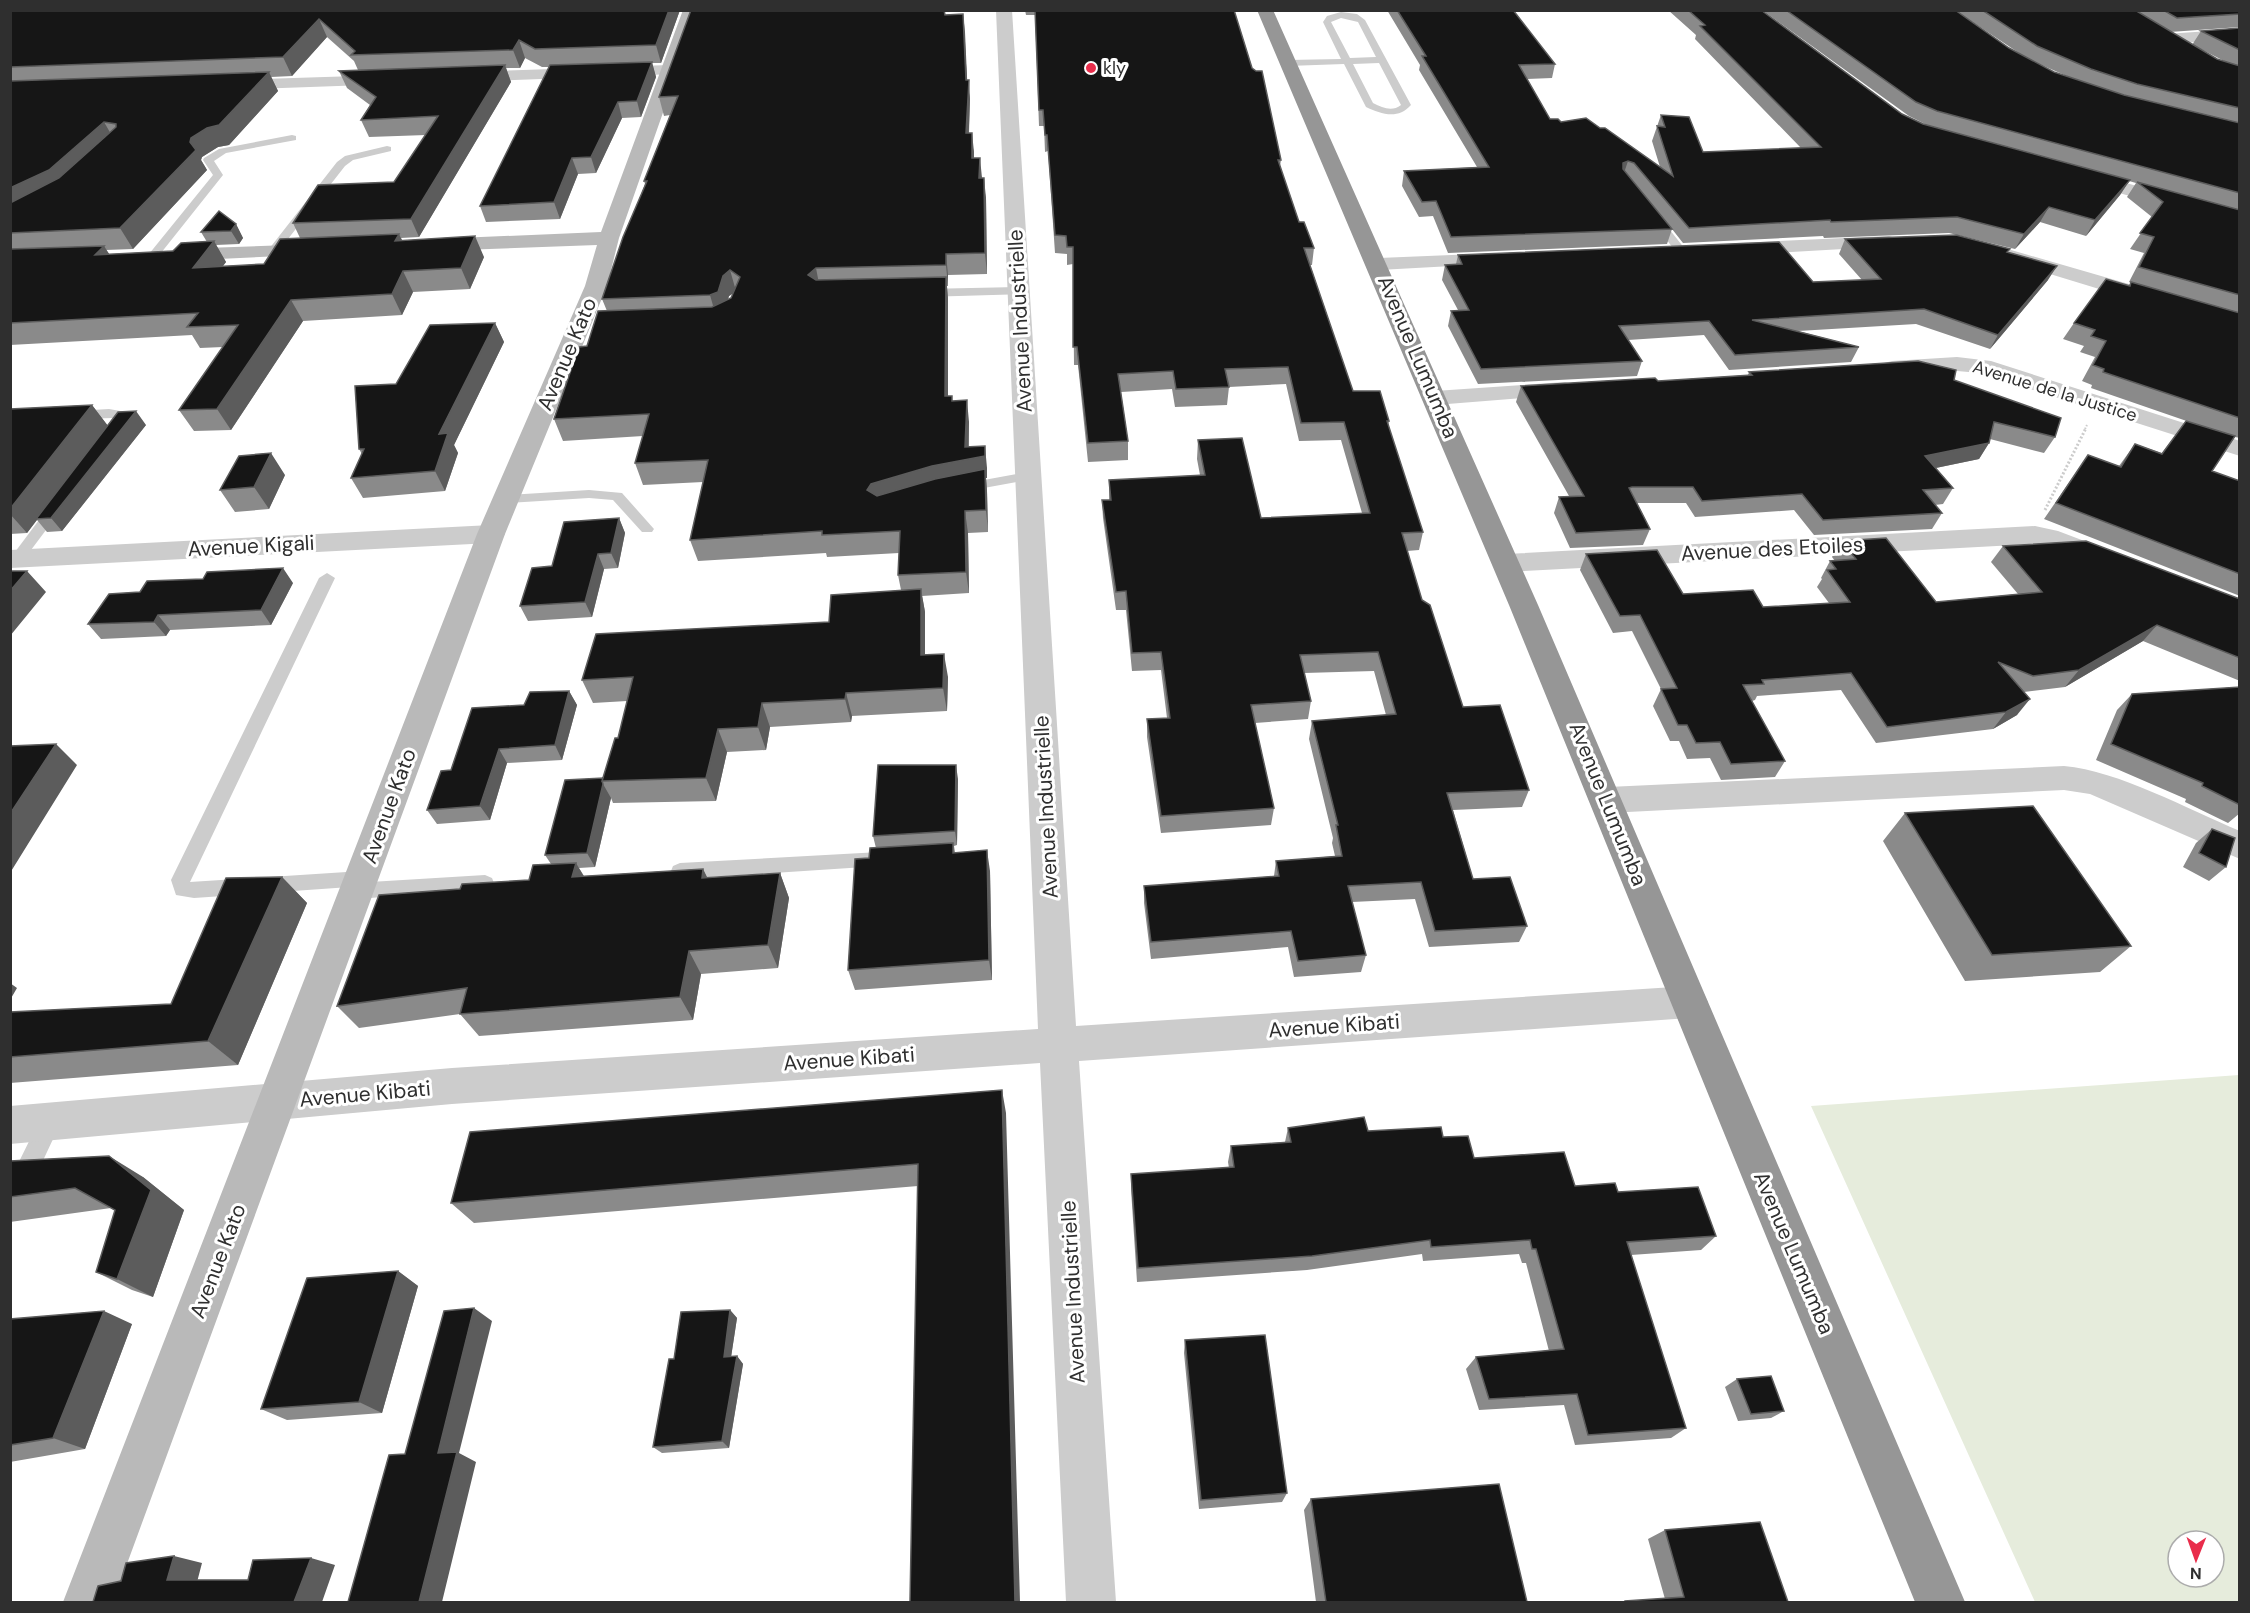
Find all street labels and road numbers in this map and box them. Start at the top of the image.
street label: Avenue Industrielle [1001,229,1039,413]
street label: Avenue Lumumba [1371,271,1465,443]
street label: Avenue Kato [531,293,603,415]
street label: Avenue de la Justice [1970,355,2140,427]
street label: Avenue Kigali [187,529,315,563]
street label: Avenue des Etoiles [1680,530,1864,568]
street label: Avenue Industrielle [1027,715,1065,899]
street label: Avenue Lumumba [1562,718,1654,890]
street label: Avenue Kato [355,745,423,867]
street label: Avenue Kibati [1267,1007,1401,1045]
street label: Avenue Kibati [782,1040,916,1078]
street label: Avenue Kibati [298,1074,432,1114]
street label: Avenue Lumumba [1747,1167,1841,1339]
street label: Avenue Kato [183,1200,253,1322]
street label: Avenue Industrielle [1054,1200,1092,1384]

